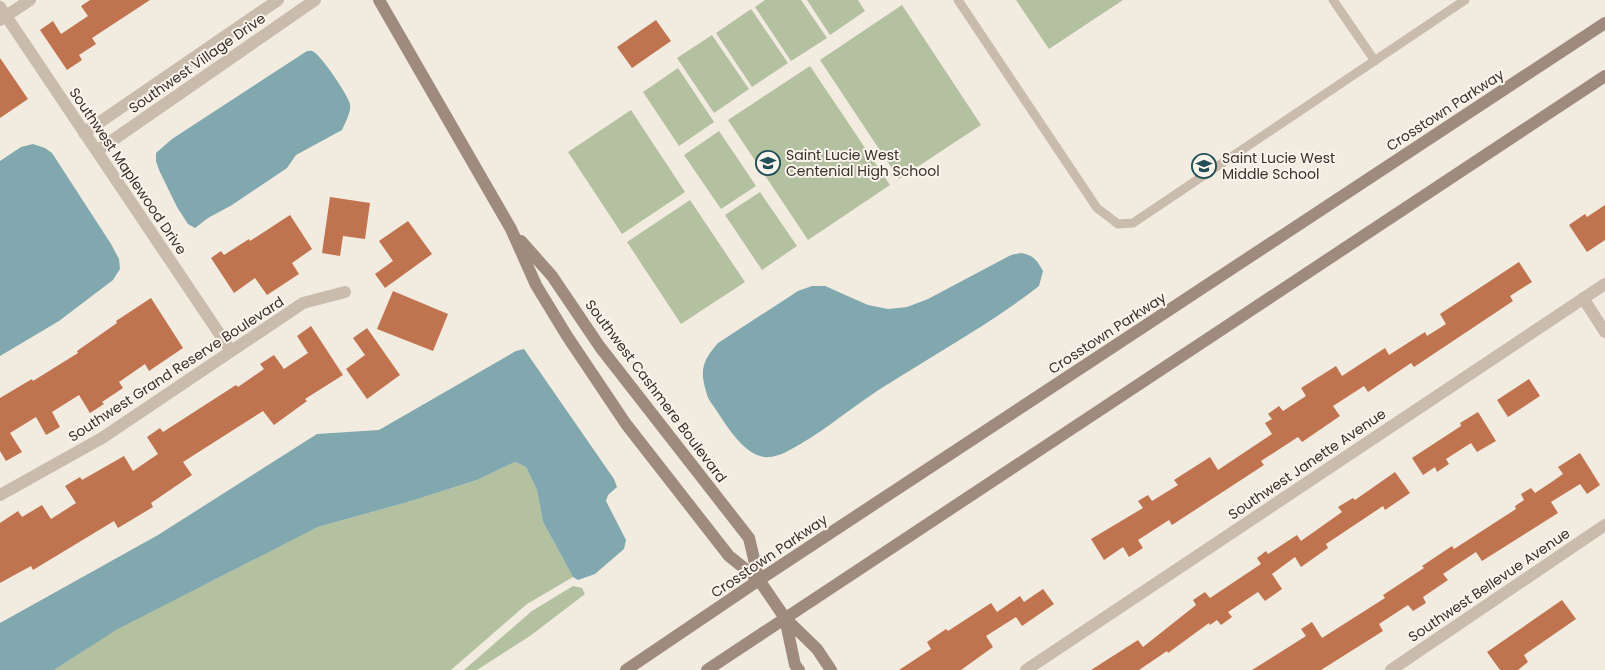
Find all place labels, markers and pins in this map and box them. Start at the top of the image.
place label: Saint Lucie West Centenial High School [786,145,940,181]
place label: Saint Lucie West Middle School [1222,148,1335,184]
school or university icon: Saint Lucie West Centenial High School [755,150,781,176]
school or university icon: Saint Lucie West Middle School [1191,153,1217,179]

